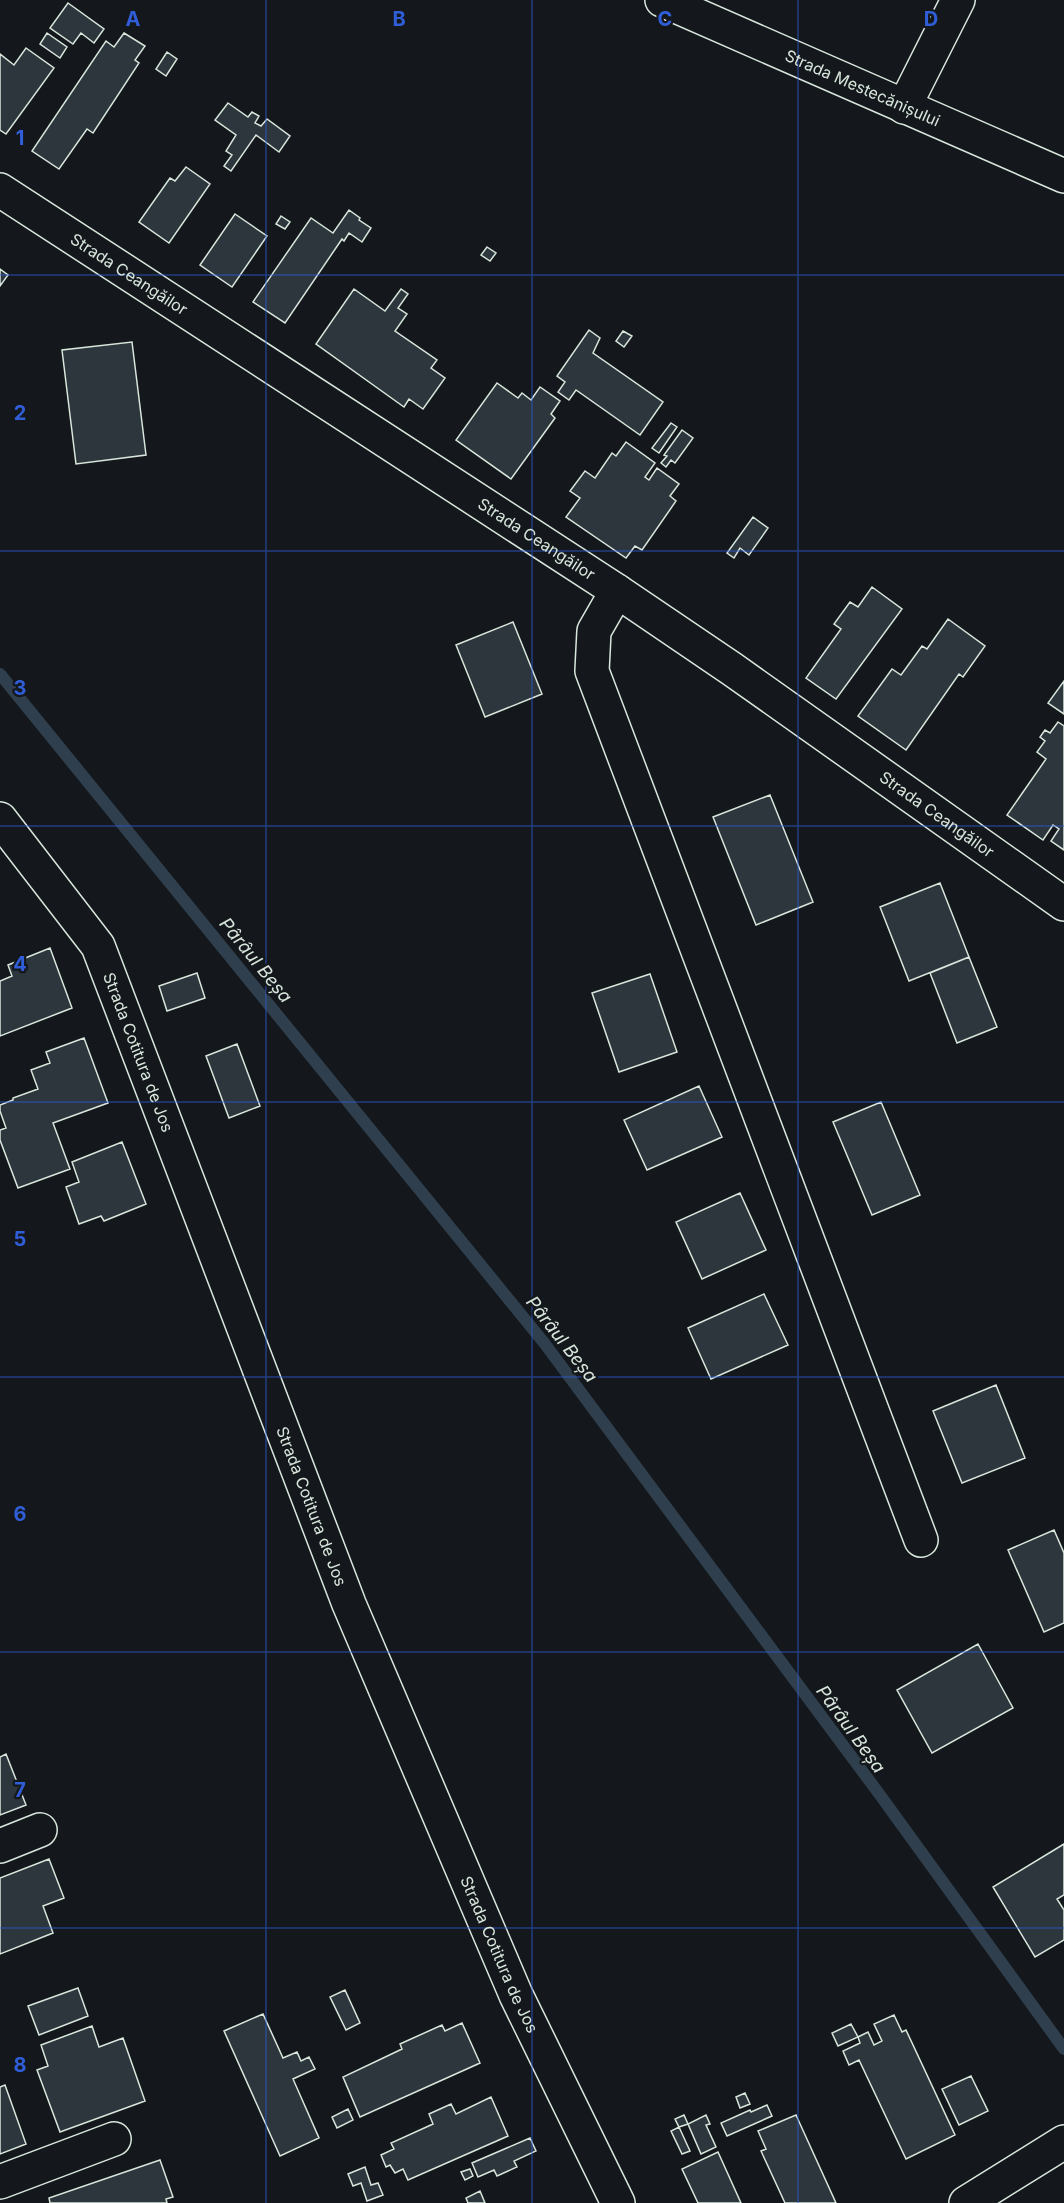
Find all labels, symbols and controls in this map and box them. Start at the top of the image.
text: A [126,7,141,31]
text: B [392,7,406,31]
text: C [658,7,672,31]
text: D [924,7,938,31]
street label: Strada Mestecănișului [782,45,943,131]
text: 1 [16,126,24,150]
street label: Strada Ceangăilor [67,229,191,319]
text: 2 [14,401,26,425]
street label: Strada Ceangăilor [474,493,599,584]
text: 3 [14,676,26,700]
street label: Strada Ceangăilor [876,767,998,861]
water label: Pârâul Beșa [215,913,297,1007]
text: 4 [13,952,27,976]
street label: Strada Cotitura de Jos [99,970,178,1135]
text: 5 [14,1227,26,1251]
water label: Pârâul Beșa [521,1292,602,1387]
street label: Strada Cotitura de Jos [272,1424,351,1589]
text: 6 [14,1502,27,1526]
water label: Pârâul Beșa [811,1681,890,1777]
text: 7 [14,1778,26,1802]
street label: Strada Cotitura de Jos [456,1873,543,2036]
text: 8 [13,2053,27,2077]

